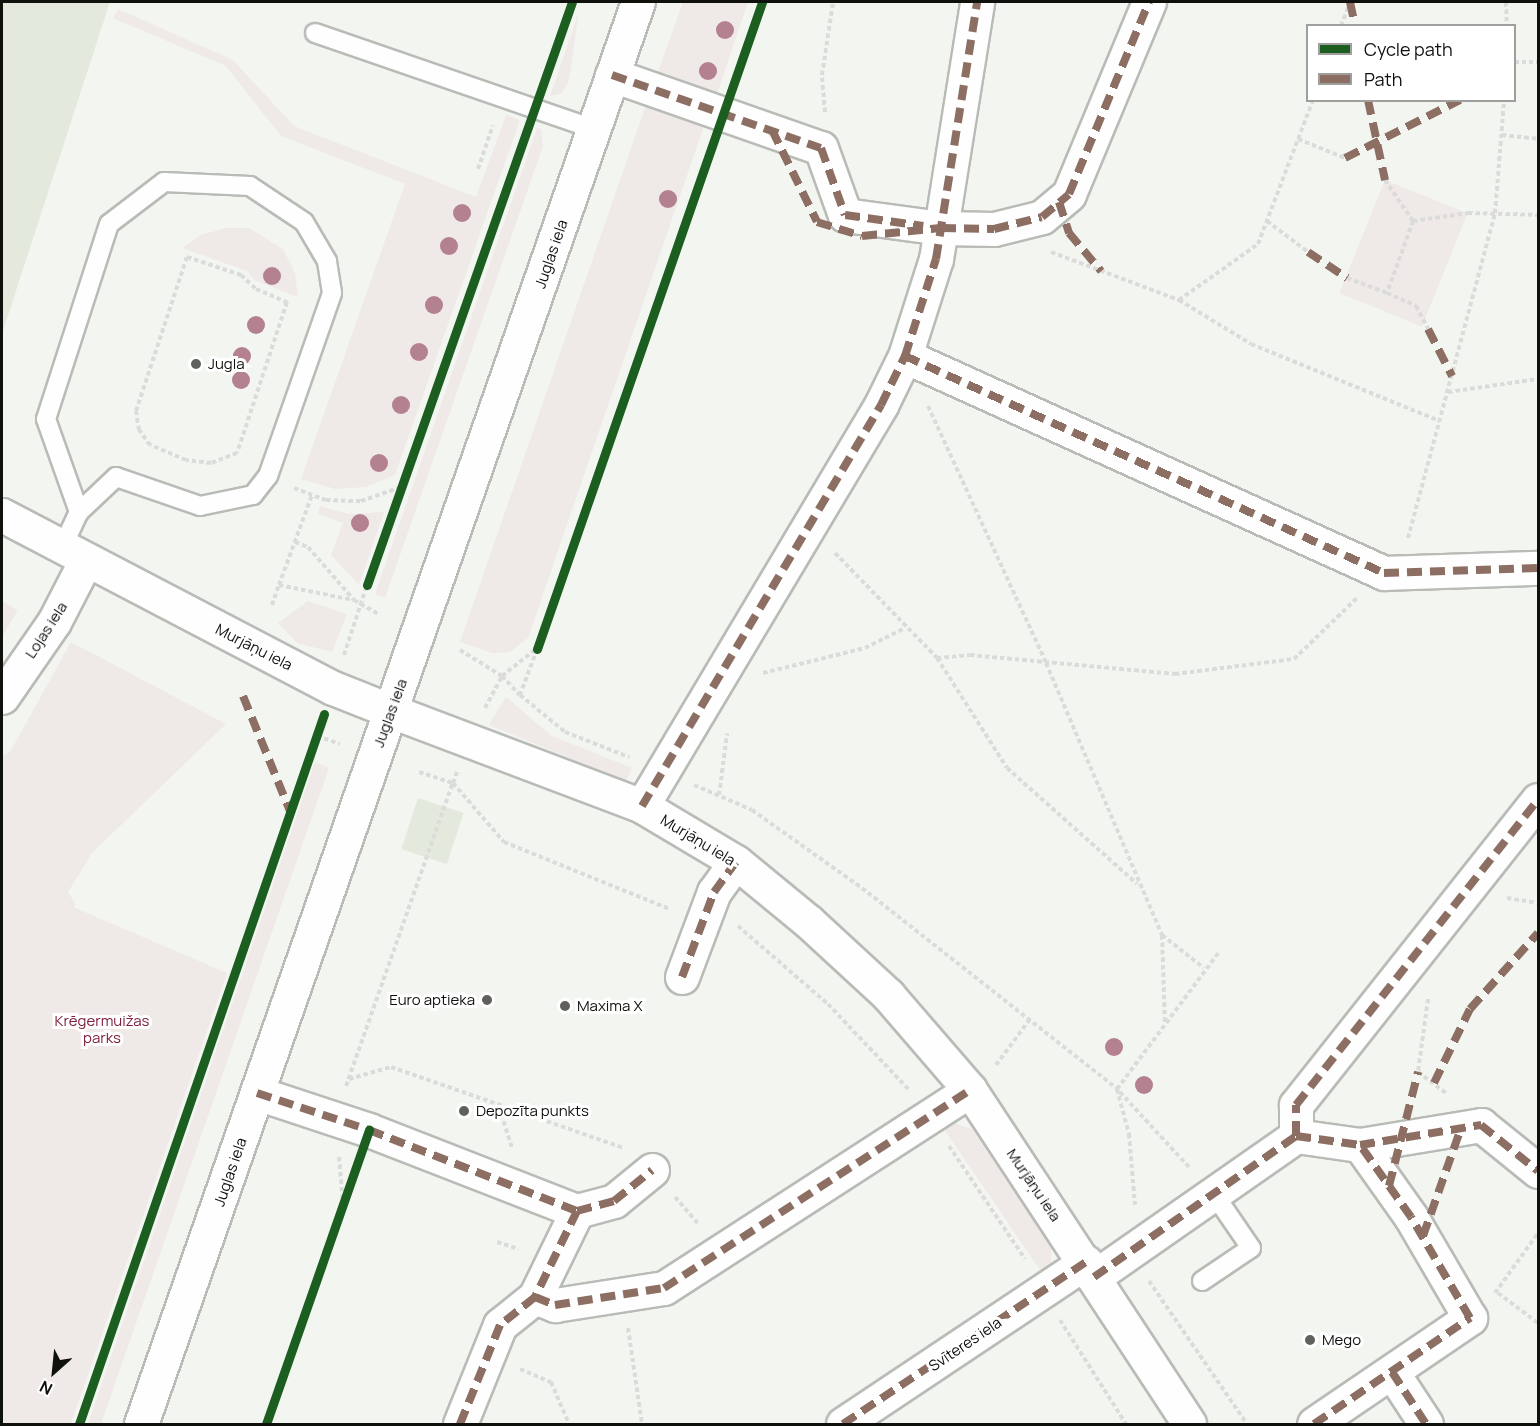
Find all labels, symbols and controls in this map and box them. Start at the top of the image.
legend [1306,24,1516,102]
text: Cycle path [1364,37,1453,61]
text: Path [1364,67,1402,91]
street label: Juglas iela [531,217,571,291]
place label: Jugla [208,355,245,373]
marker: Jugla [189,357,203,371]
street label: Lojas iela [21,598,71,662]
street label: Murjāņu iela [213,620,295,674]
street label: Juglas iela [369,676,411,750]
street label: Murjāņu iela [657,811,739,869]
place label: Euro aptieka [389,991,475,1009]
marker: Euro aptieka [480,993,494,1007]
place label: Maxima X [577,997,642,1015]
marker: Maxima X [558,999,572,1013]
park label: Krēgermuižas parks [55,1011,149,1046]
place label: Depozīta punkts [476,1102,589,1120]
marker: Depozīta punkts [457,1104,471,1118]
street label: Juglas iela [210,1135,250,1209]
street label: Murjāņu iela [1003,1145,1065,1225]
street label: Svīteres iela [925,1313,1005,1375]
place label: Mego [1322,1331,1361,1349]
marker: Mego [1303,1333,1317,1347]
north arrow [24,1342,84,1402]
text: N [36,1376,56,1400]

